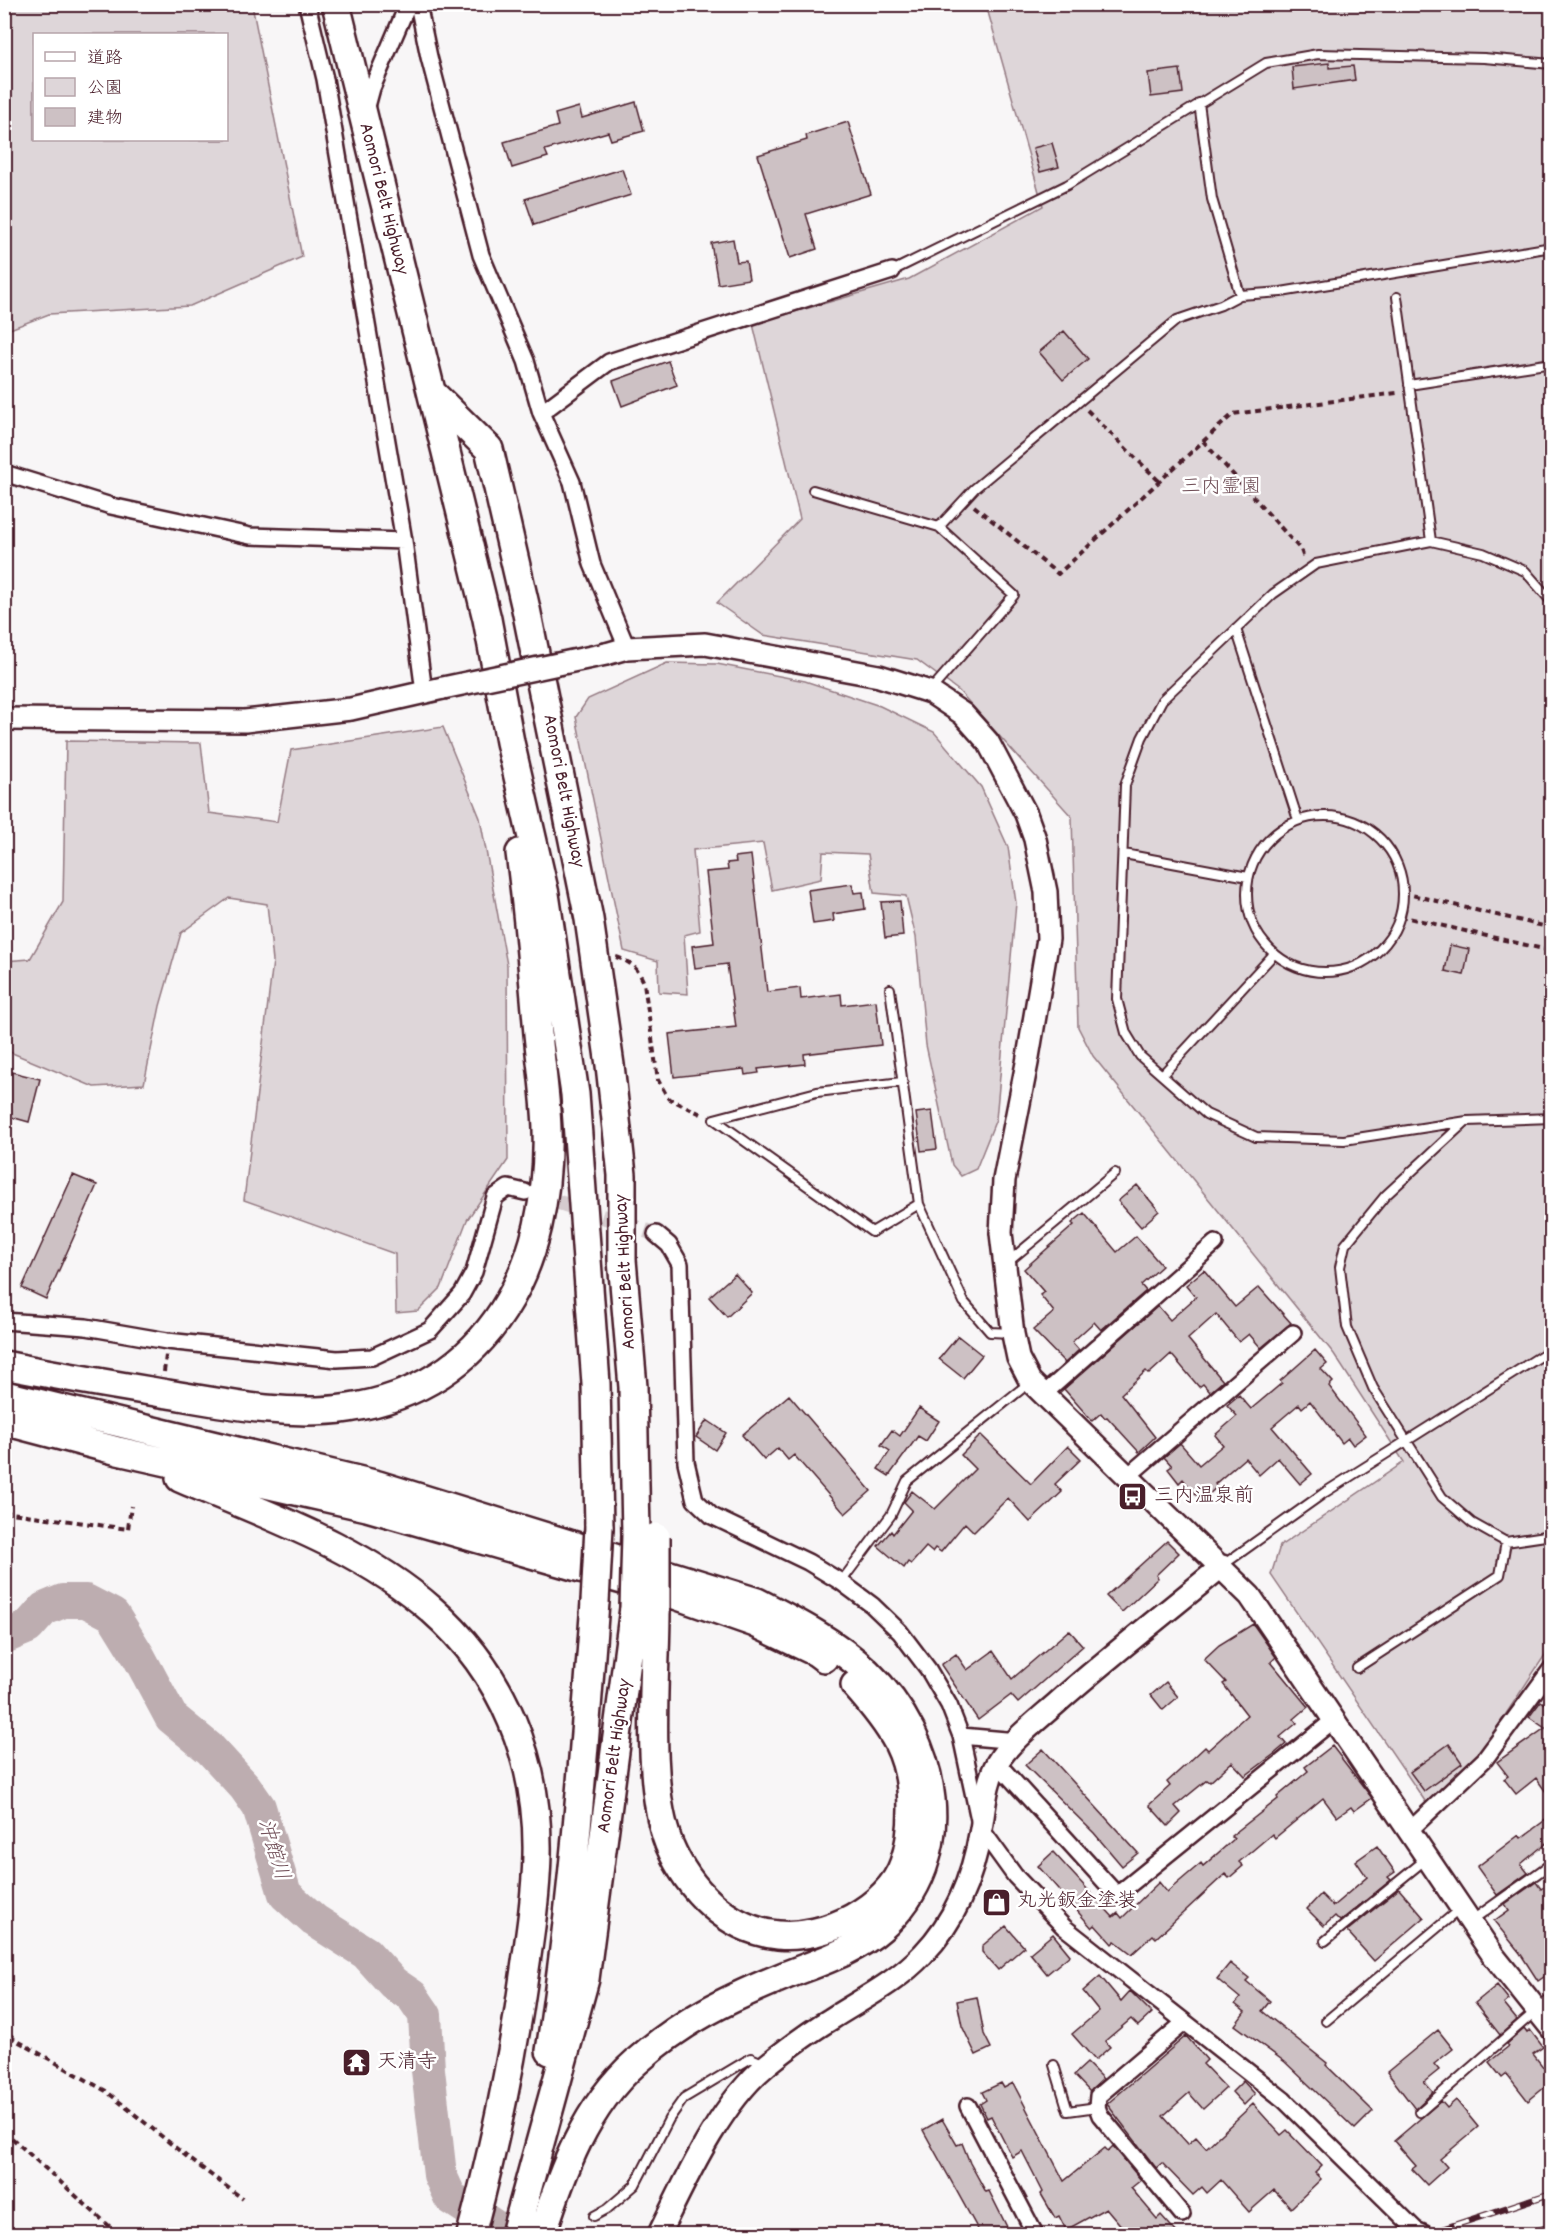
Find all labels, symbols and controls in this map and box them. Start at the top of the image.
legend [33,33,228,141]
text: 道路 [87,47,123,72]
text: 公園 [87,77,123,102]
text: 建物 [87,107,123,132]
street label: Aomori Belt Highway [351,120,416,279]
park label: 三内霊園 [1181,474,1261,502]
street label: Aomori Belt Highway [534,712,592,871]
street label: Aomori Belt Highway [608,1193,644,1350]
bus stop icon: 三内温泉前 [1117,1481,1149,1513]
place label: 三内温泉前 [1154,1483,1254,1511]
street label: Aomori Belt Highway [590,1676,640,1835]
water label: 沖館川 [248,1815,296,1885]
shop icon: 丸光鈑金塗装 [980,1886,1012,1918]
place label: 丸光鈑金塗装 [1017,1888,1137,1916]
temple icon: 天清寺 [340,2047,372,2079]
place label: 天清寺 [377,2049,437,2077]

